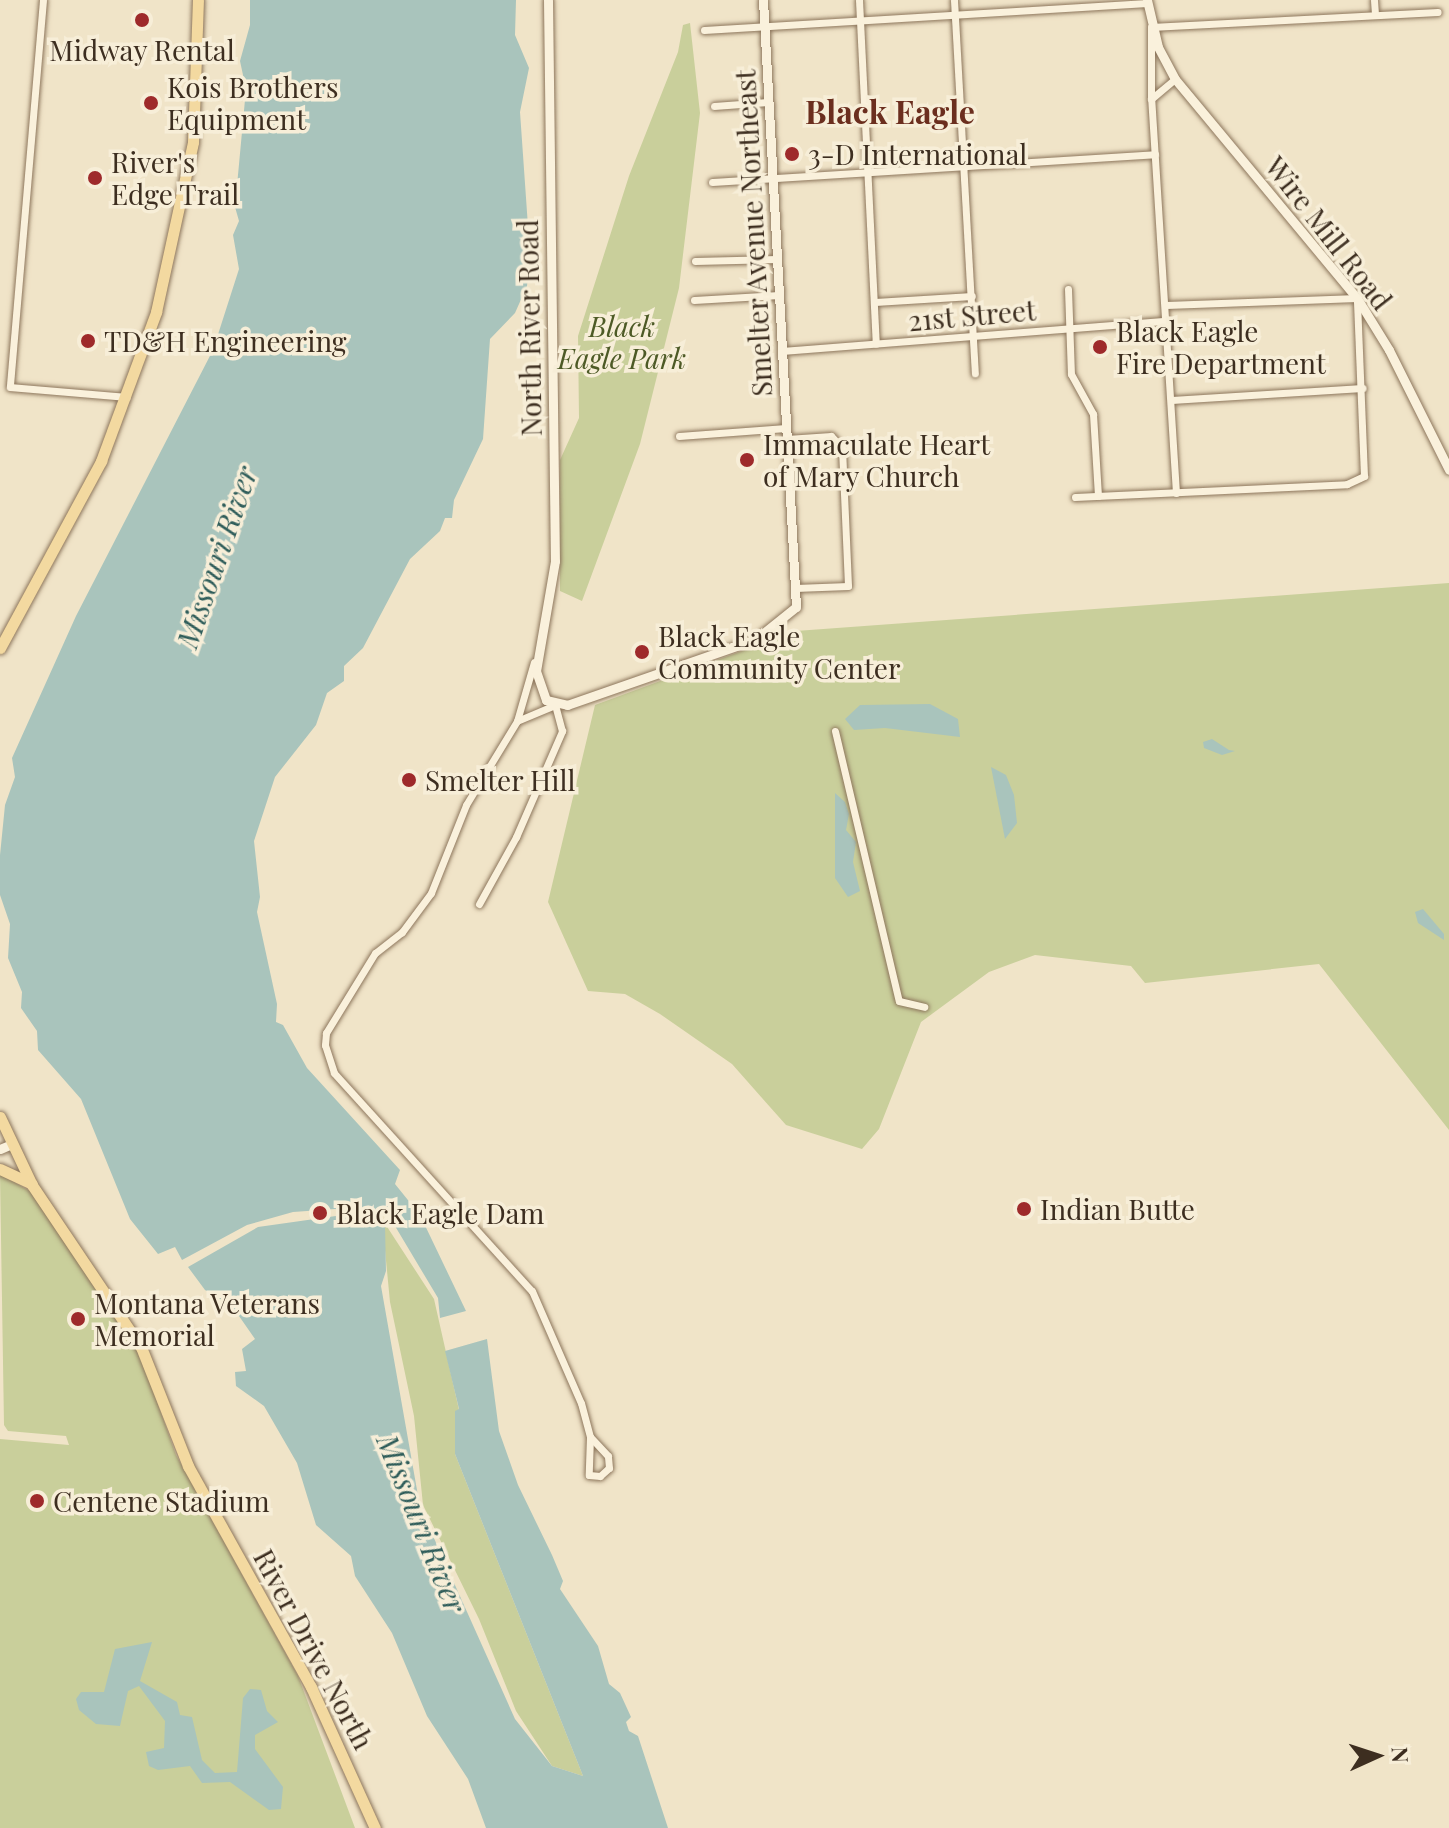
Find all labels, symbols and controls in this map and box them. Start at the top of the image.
marker: Midway Rental [133,11,151,29]
place label: Midway Rental [49,33,235,67]
street label: Smelter Avenue Northeast [728,68,778,398]
place label: Kois Brothers Equipment [167,70,338,136]
district label: Black Eagle [805,92,975,130]
marker: Kois Brothers Equipment [142,94,160,112]
place label: 3-D International [808,137,1027,171]
place label: River's Edge Trail [111,145,240,211]
marker: 3-D International [783,145,801,163]
street label: Wire Mill Road [1259,150,1399,316]
marker: River's Edge Trail [86,169,104,187]
street label: North River Road [510,219,548,437]
street label: 21st Street [907,293,1037,337]
park label: Black Eagle Park [558,309,686,375]
place label: Black Eagle Fire Department [1116,314,1326,380]
place label: TD&H Engineering [104,324,347,358]
marker: TD&H Engineering [79,332,97,350]
marker: Black Eagle Fire Department [1091,338,1109,356]
place label: Immaculate Heart of Mary Church [763,427,990,493]
marker: Immaculate Heart of Mary Church [738,451,756,469]
water label: Missouri River [168,462,264,652]
place label: Black Eagle Community Center [658,619,901,685]
marker: Black Eagle Community Center [633,643,651,661]
place label: Smelter Hill [425,763,576,797]
marker: Smelter Hill [400,771,418,789]
place label: Indian Butte [1040,1192,1195,1226]
place label: Black Eagle Dam [336,1196,545,1230]
marker: Indian Butte [1015,1200,1033,1218]
marker: Black Eagle Dam [311,1204,329,1222]
place label: Montana Veterans Memorial [94,1286,321,1352]
marker: Montana Veterans Memorial [69,1310,87,1328]
water label: Missouri River [370,1428,474,1618]
place label: Centene Stadium [53,1484,270,1518]
marker: Centene Stadium [28,1492,46,1510]
street label: River Drive North [247,1543,381,1755]
north arrow [1337,1716,1417,1796]
text: N [1386,1746,1416,1763]

